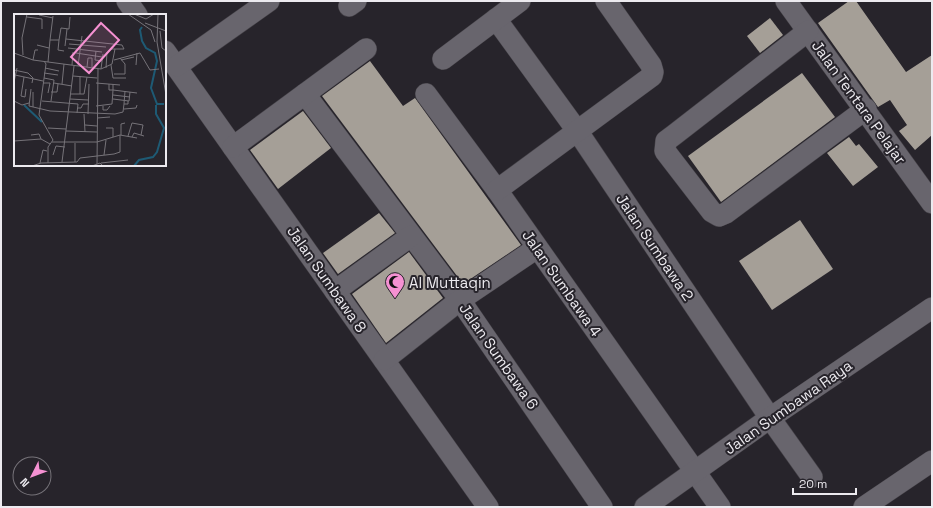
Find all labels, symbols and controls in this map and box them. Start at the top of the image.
inset map [14,14,166,166]
street label: Jalan Tentara Pelajar [808,36,911,168]
street label: Jalan Sumbawa 2 [612,190,698,304]
street label: Jalan Sumbawa 8 [283,222,371,336]
street label: Jalan Sumbawa 4 [518,226,606,340]
mosque icon: Al Muttaqin [384,271,406,299]
place label: Al Muttaqin [409,273,491,292]
street label: Jalan Sumbawa 6 [455,299,543,413]
street label: Jalan Sumbawa Raya [720,355,856,458]
north arrow [12,456,52,496]
scale bar [793,470,856,496]
text: N [17,475,32,490]
text: 20 m [799,476,827,492]

